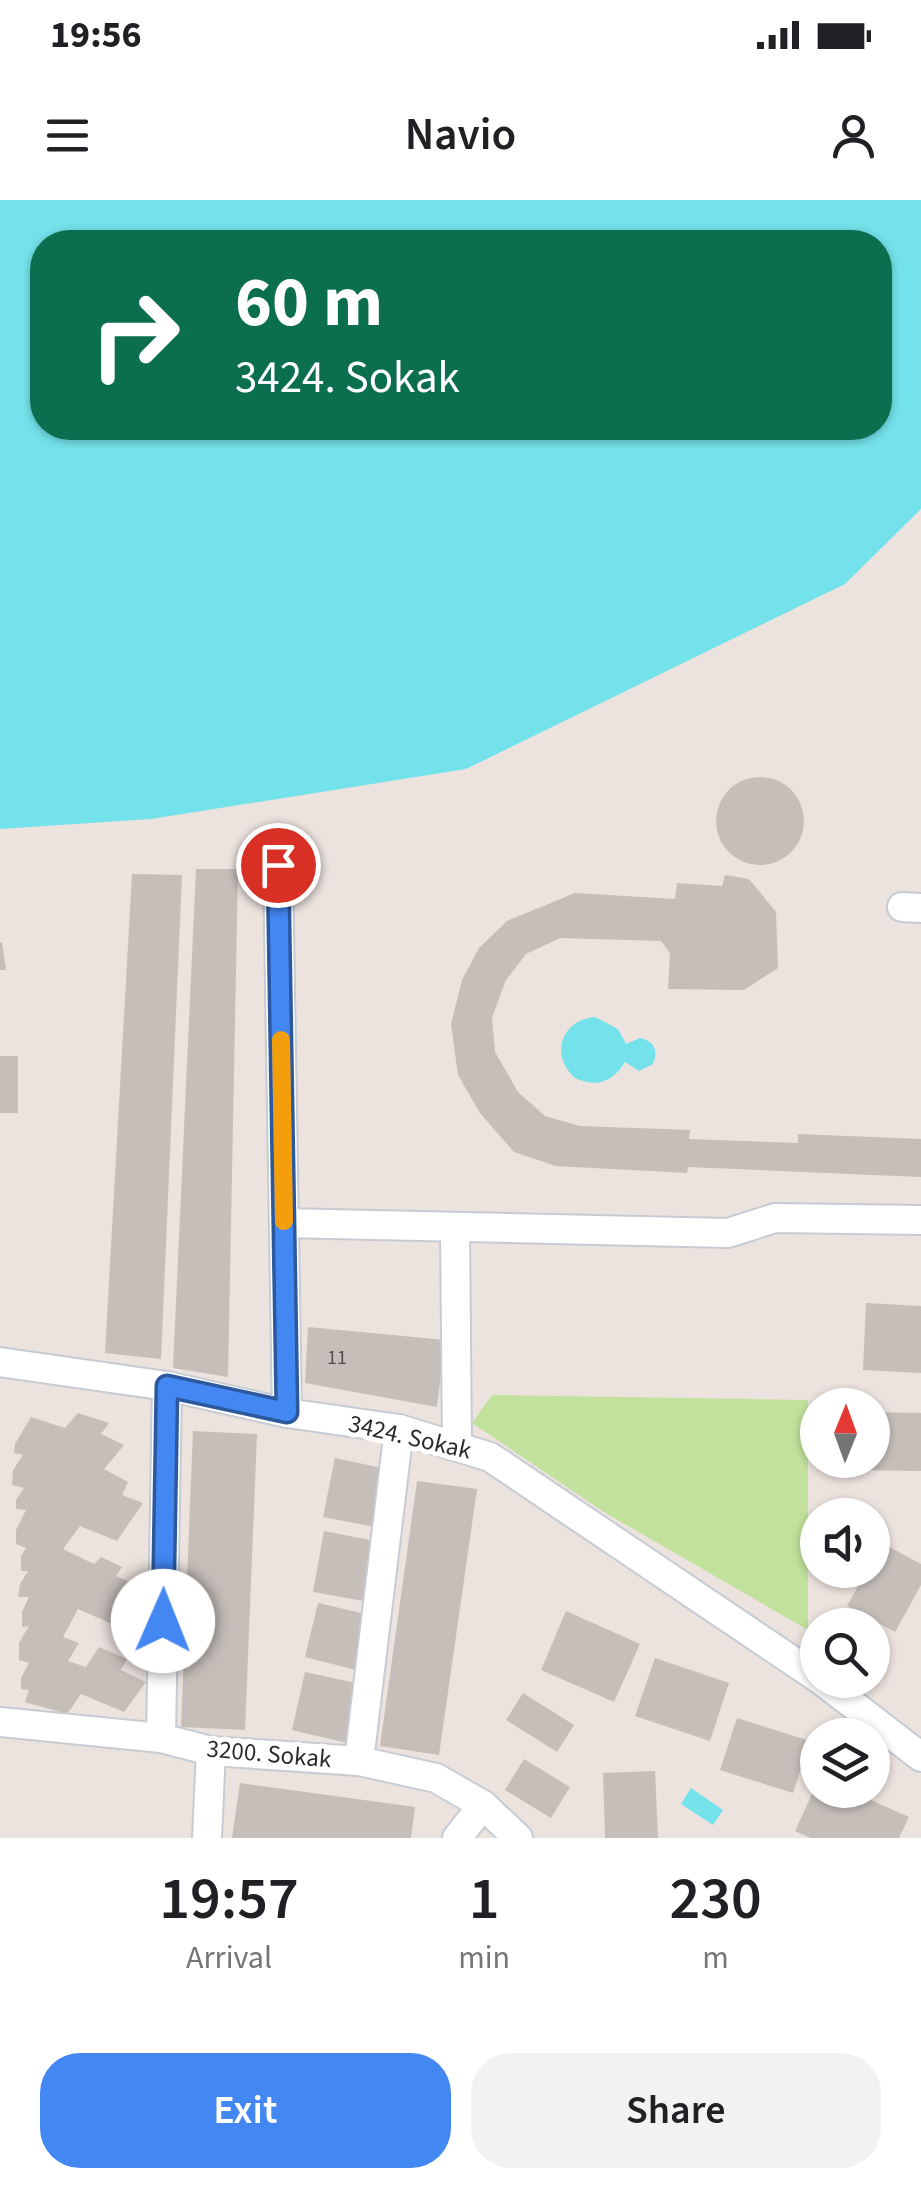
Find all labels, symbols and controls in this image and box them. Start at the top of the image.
text: 19:56 [50,8,142,62]
text: Navio [405,103,516,167]
icon: menu [40,108,95,163]
icon: person [826,108,881,163]
text: 60 m [235,253,383,353]
icon: right [70,270,200,400]
text: 3424. Sokak [235,346,460,410]
pin [236,823,321,908]
icon: arrive [251,838,306,893]
house number: 11 [327,1344,347,1372]
north arrow [800,1388,890,1478]
map controls [800,1388,890,1808]
street label: 3424. Sokak [345,1405,476,1469]
button: sound [800,1498,890,1588]
position arrow [111,1569,215,1673]
button: search [800,1608,890,1698]
button: layers [800,1718,890,1808]
street label: 3200. Sokak [205,1731,333,1777]
text: 19:57 [159,1857,299,1942]
text: 1 [469,1857,500,1942]
text: 230 [669,1857,762,1942]
text: Arrival [186,1935,272,1981]
text: min [458,1935,510,1981]
text: m [702,1935,729,1981]
button: Exit [40,2053,451,2168]
button: Share [471,2053,881,2168]

